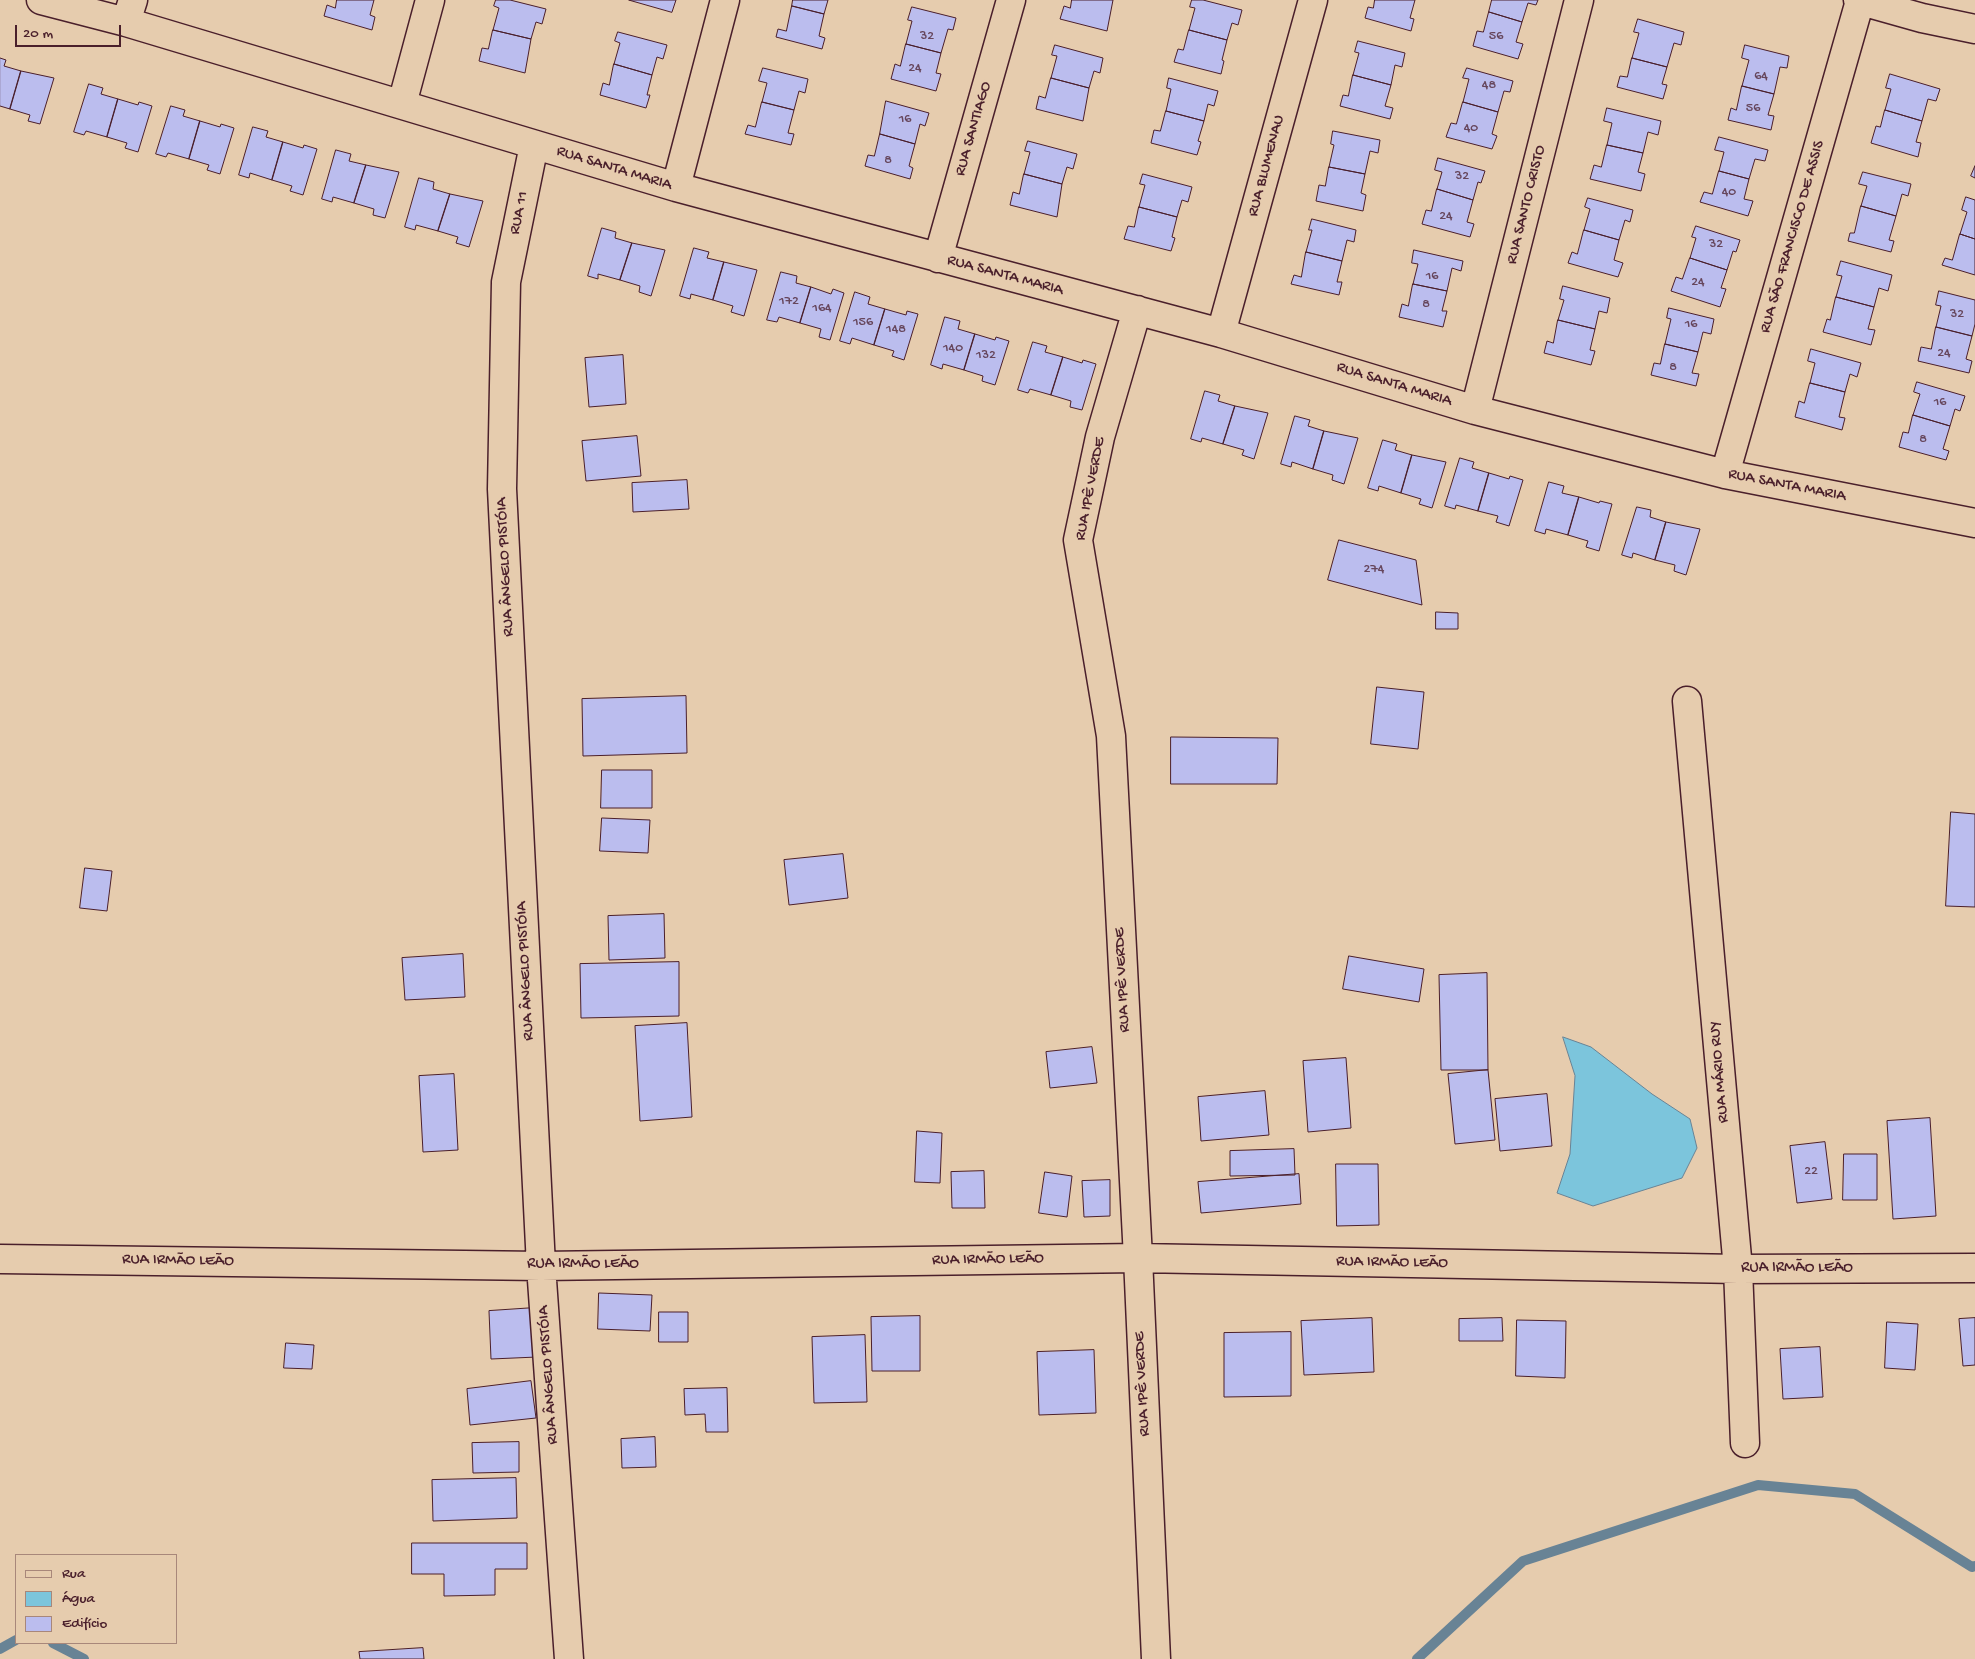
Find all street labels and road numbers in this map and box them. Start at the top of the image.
street label: RUA SANTIAGO [951,80,997,178]
street label: RUA BLUMENAU [1244,113,1290,219]
street label: RUA SÃO FRANCISCO DE ASSIS [1756,139,1830,335]
street label: RUA SANTA MARIA [554,142,674,196]
street label: RUA SANTO CRISTO [1503,144,1551,266]
street label: RUA 11 [506,190,534,236]
street label: RUA SANTA MARIA [945,251,1065,301]
street label: RUA SANTA MARIA [1334,358,1454,412]
street label: RUA IPÊ VERDE [1072,436,1110,542]
street label: RUA SANTA MARIA [1726,465,1848,507]
street label: RUA ÂNGELO PISTÓIA [493,497,519,637]
street label: RUA ÂNGELO PISTÓIA [513,901,539,1041]
street label: RUA IPÊ VERDE [1111,927,1135,1033]
street label: RUA MÁRIO RUY [1706,1020,1734,1124]
street label: RUA IRMÃO LEÃO [932,1249,1044,1271]
street label: RUA IRMÃO LEÃO [122,1250,234,1272]
street label: RUA IRMÃO LEÃO [1336,1252,1448,1274]
street label: RUA IRMÃO LEÃO [527,1255,639,1275]
street label: RUA IRMÃO LEÃO [1741,1259,1853,1279]
street label: RUA ÂNGELO PISTÓIA [535,1305,563,1445]
street label: RUA IPÊ VERDE [1131,1331,1155,1437]

